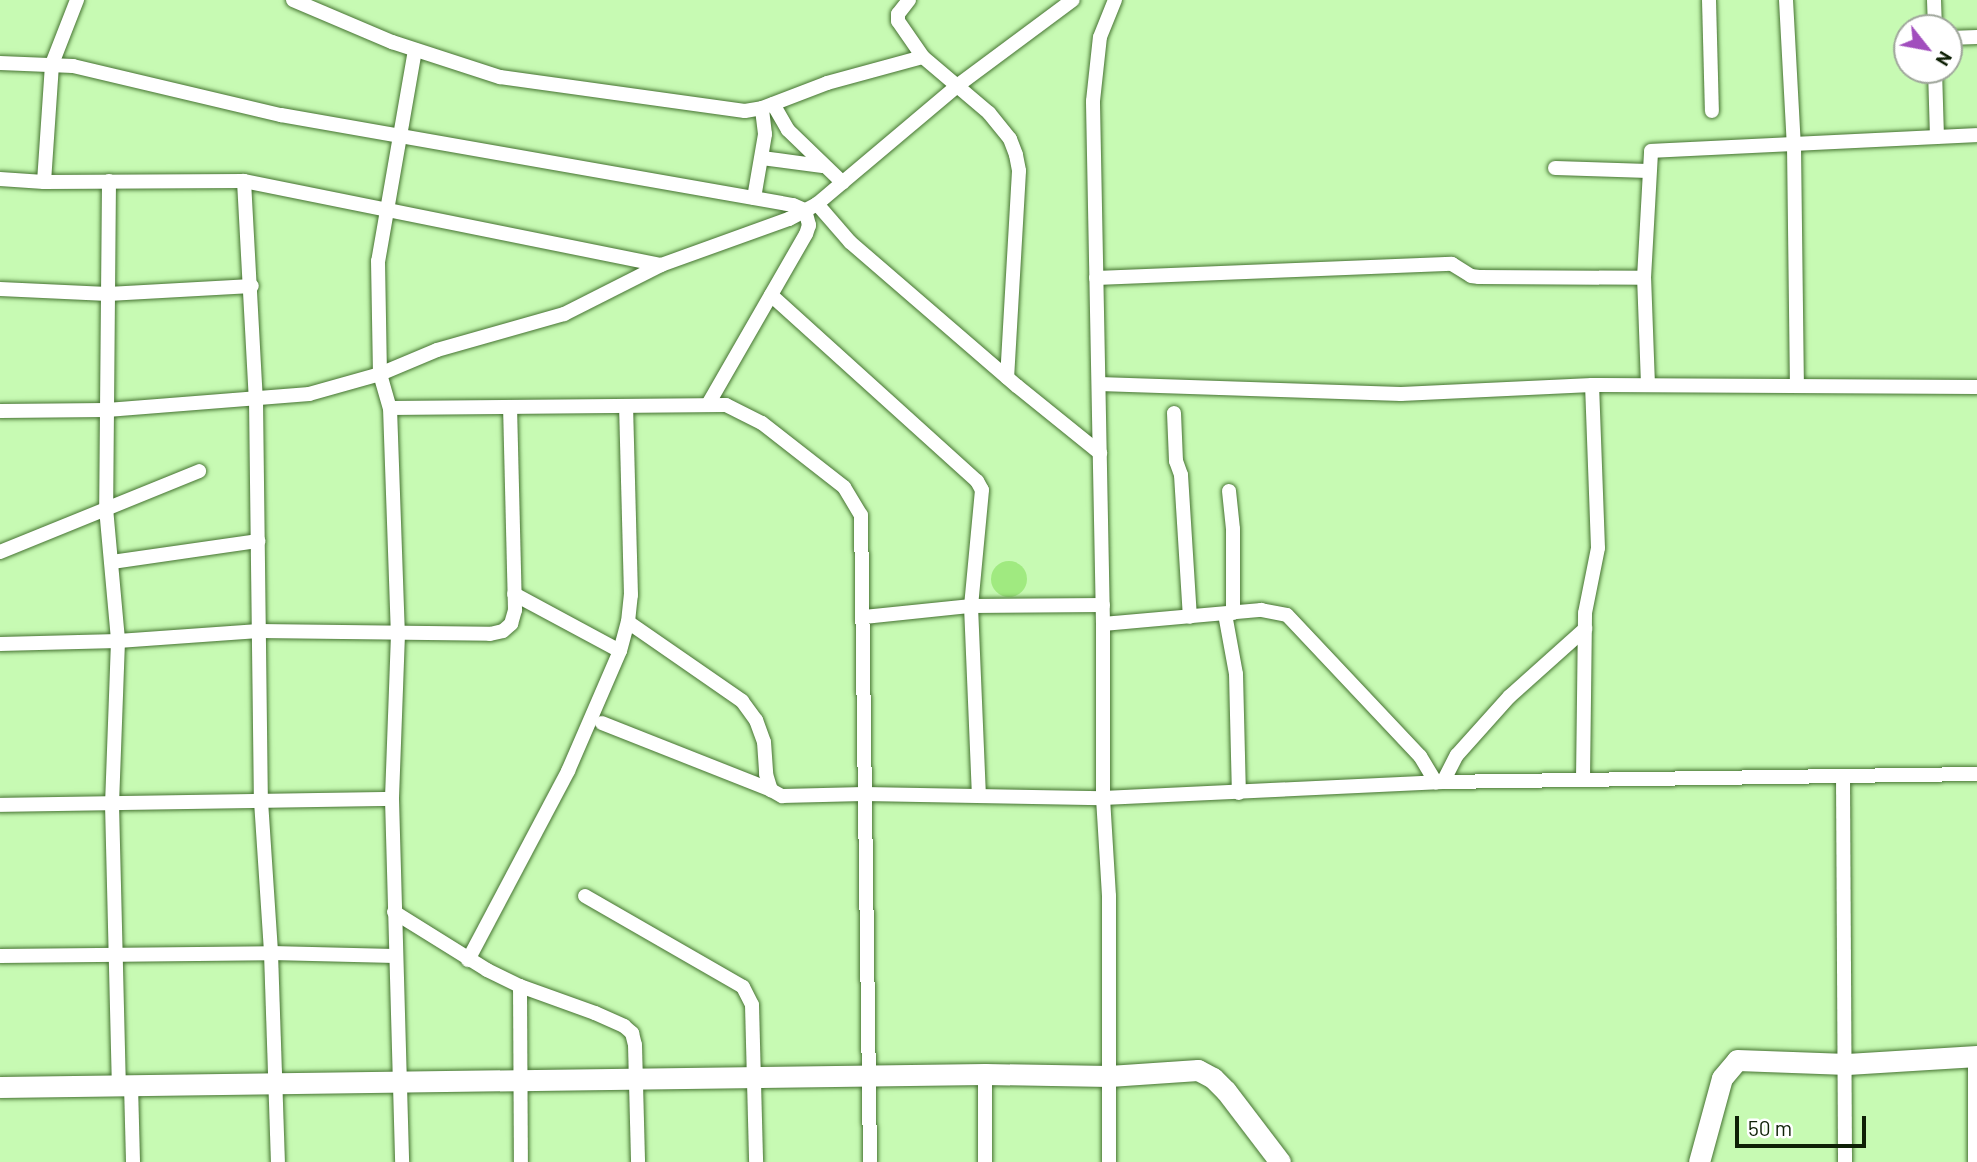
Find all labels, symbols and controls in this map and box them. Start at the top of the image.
north arrow [1893,14,1963,84]
text: N [1932,48,1958,70]
scale bar [1739,1102,1870,1146]
text: 50 m [1748,1115,1792,1140]

